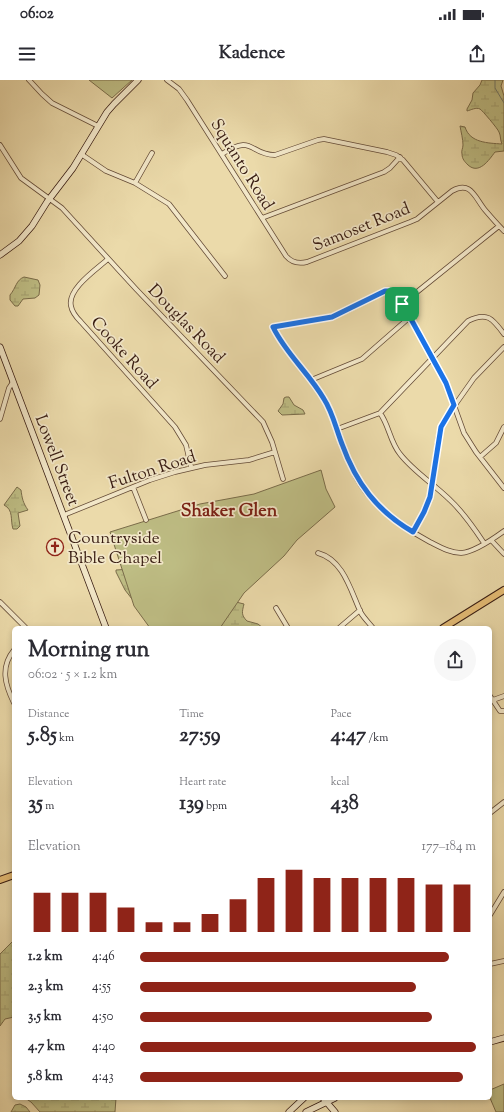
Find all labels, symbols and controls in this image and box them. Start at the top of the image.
text: 06:02 [20,4,54,25]
text: Kadence [219,41,285,67]
icon: menu [16,43,38,65]
icon: share [466,43,488,65]
street label: Squanto Road [204,115,279,216]
street label: Samoset Road [309,197,415,258]
street label: Douglas Road [142,279,230,370]
pin [385,287,419,321]
icon: arrive [391,293,413,315]
street label: Cooke Road [84,312,163,395]
street label: Lowell Street [28,412,85,510]
street label: Fulton Road [106,445,200,496]
district label: Shaker Glen [181,499,278,525]
place label: Countryside Bible Chapel [68,527,162,571]
church icon: Countryside Bible Chapel [45,537,65,557]
text: Morning run [28,635,150,667]
button: share [434,639,476,681]
text: 06:02 · 5 × 1.2 km [28,666,117,684]
text: Distance [28,706,69,722]
text: Time [179,706,204,722]
text: Pace [331,706,352,722]
text: 5.85 [28,722,57,751]
text: 27:59 [179,722,220,751]
text: 4:47 [331,722,366,751]
text: km [57,730,74,746]
text: /km [366,730,388,746]
text: Elevation [28,774,73,790]
text: Heart rate [179,774,226,790]
text: kcal [331,774,350,790]
text: 35 [28,790,43,819]
text: 139 [179,790,204,819]
text: 438 [331,790,359,819]
text: m [43,798,54,814]
text: bpm [204,798,227,814]
text: Elevation [28,838,81,856]
text: 177–184 m [422,838,476,856]
text: 1.2 km [28,948,62,966]
text: 4:46 [92,948,115,966]
text: 2.3 km [28,978,63,996]
text: 4:55 [92,978,111,996]
text: 3.5 km [28,1008,62,1026]
text: 4:50 [92,1008,113,1026]
text: 4.7 km [28,1038,65,1056]
text: 4:40 [92,1038,115,1056]
text: 5.8 km [28,1068,63,1086]
text: 4:43 [92,1068,114,1086]

